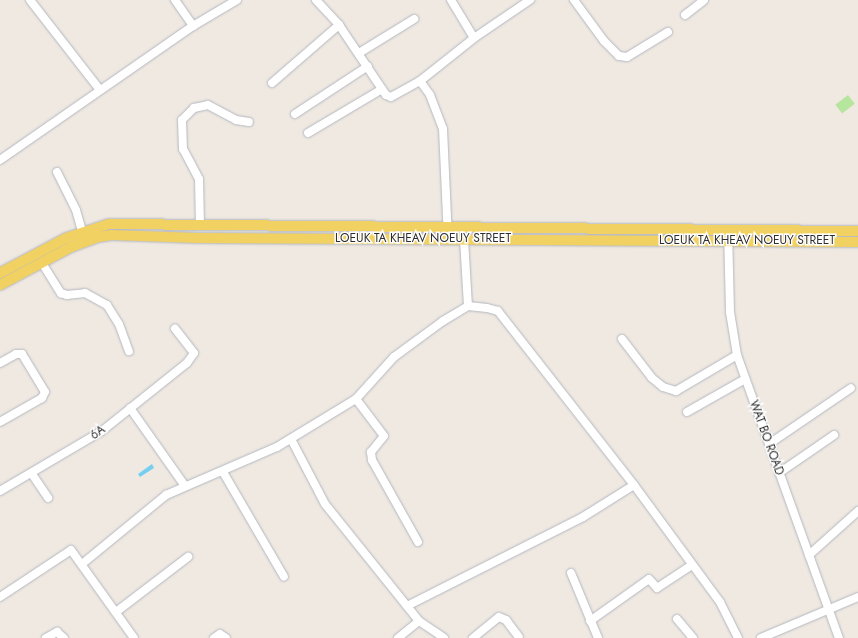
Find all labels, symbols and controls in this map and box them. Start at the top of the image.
street label: LOEUK TA KHEAV NOEUY STREET [335,232,511,246]
street label: LOEUK TA KHEAV NOEUY STREET [659,234,835,248]
street label: WAT BO ROAD [746,399,786,477]
street label: 6A [88,423,108,443]

